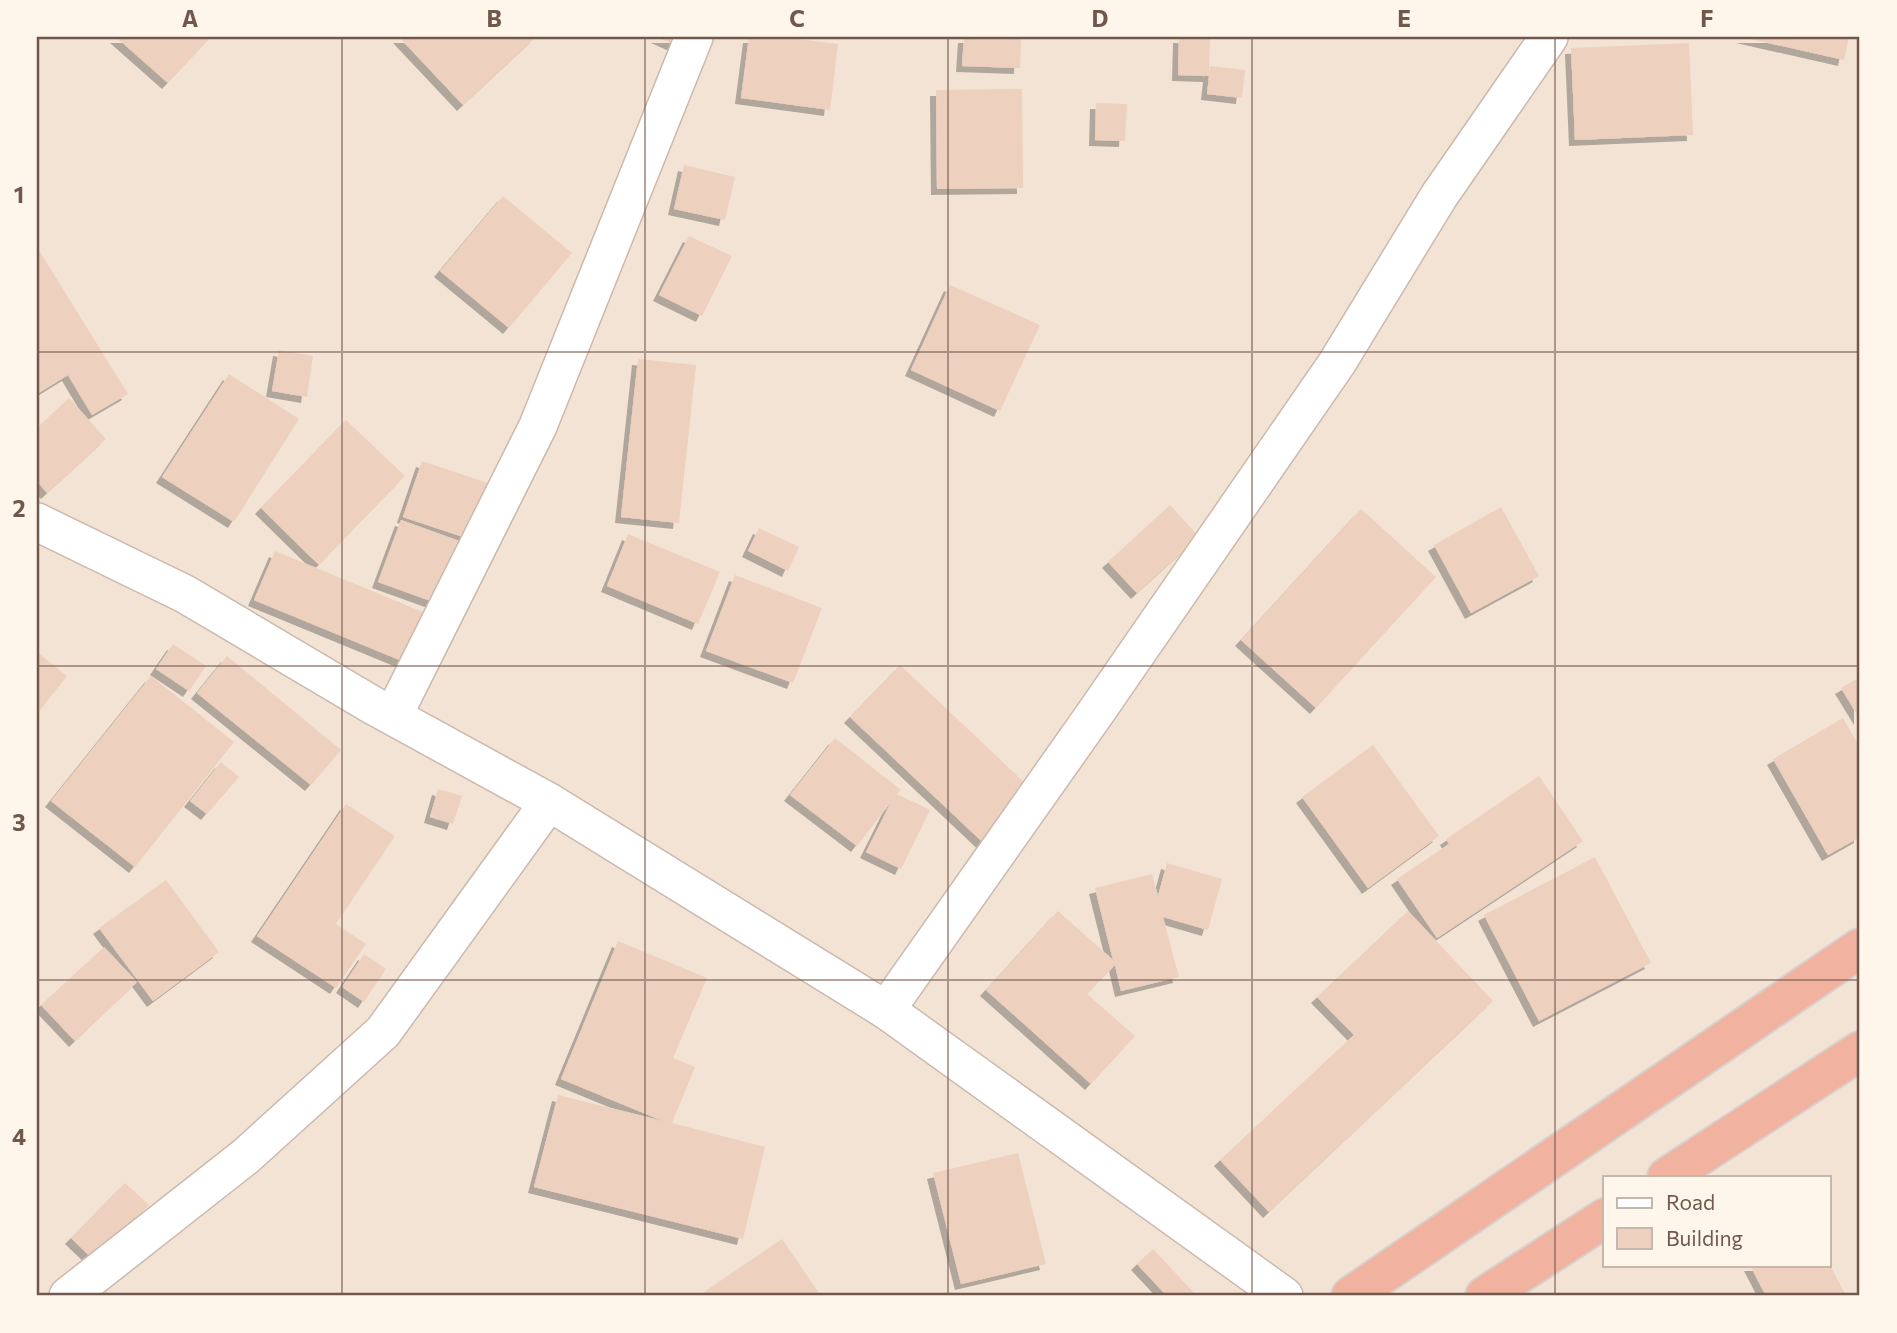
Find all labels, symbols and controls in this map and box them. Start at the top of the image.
text: A [182,4,199,32]
text: B [486,4,502,32]
text: C [789,4,805,32]
text: D [1092,4,1109,32]
text: E [1397,4,1411,32]
text: F [1700,4,1714,32]
text: 1 [14,180,24,208]
text: 2 [12,494,26,522]
text: 3 [12,808,26,836]
text: 4 [12,1122,26,1150]
legend [1603,1176,1830,1266]
text: Road [1666,1189,1715,1214]
text: Building [1666,1225,1743,1250]

